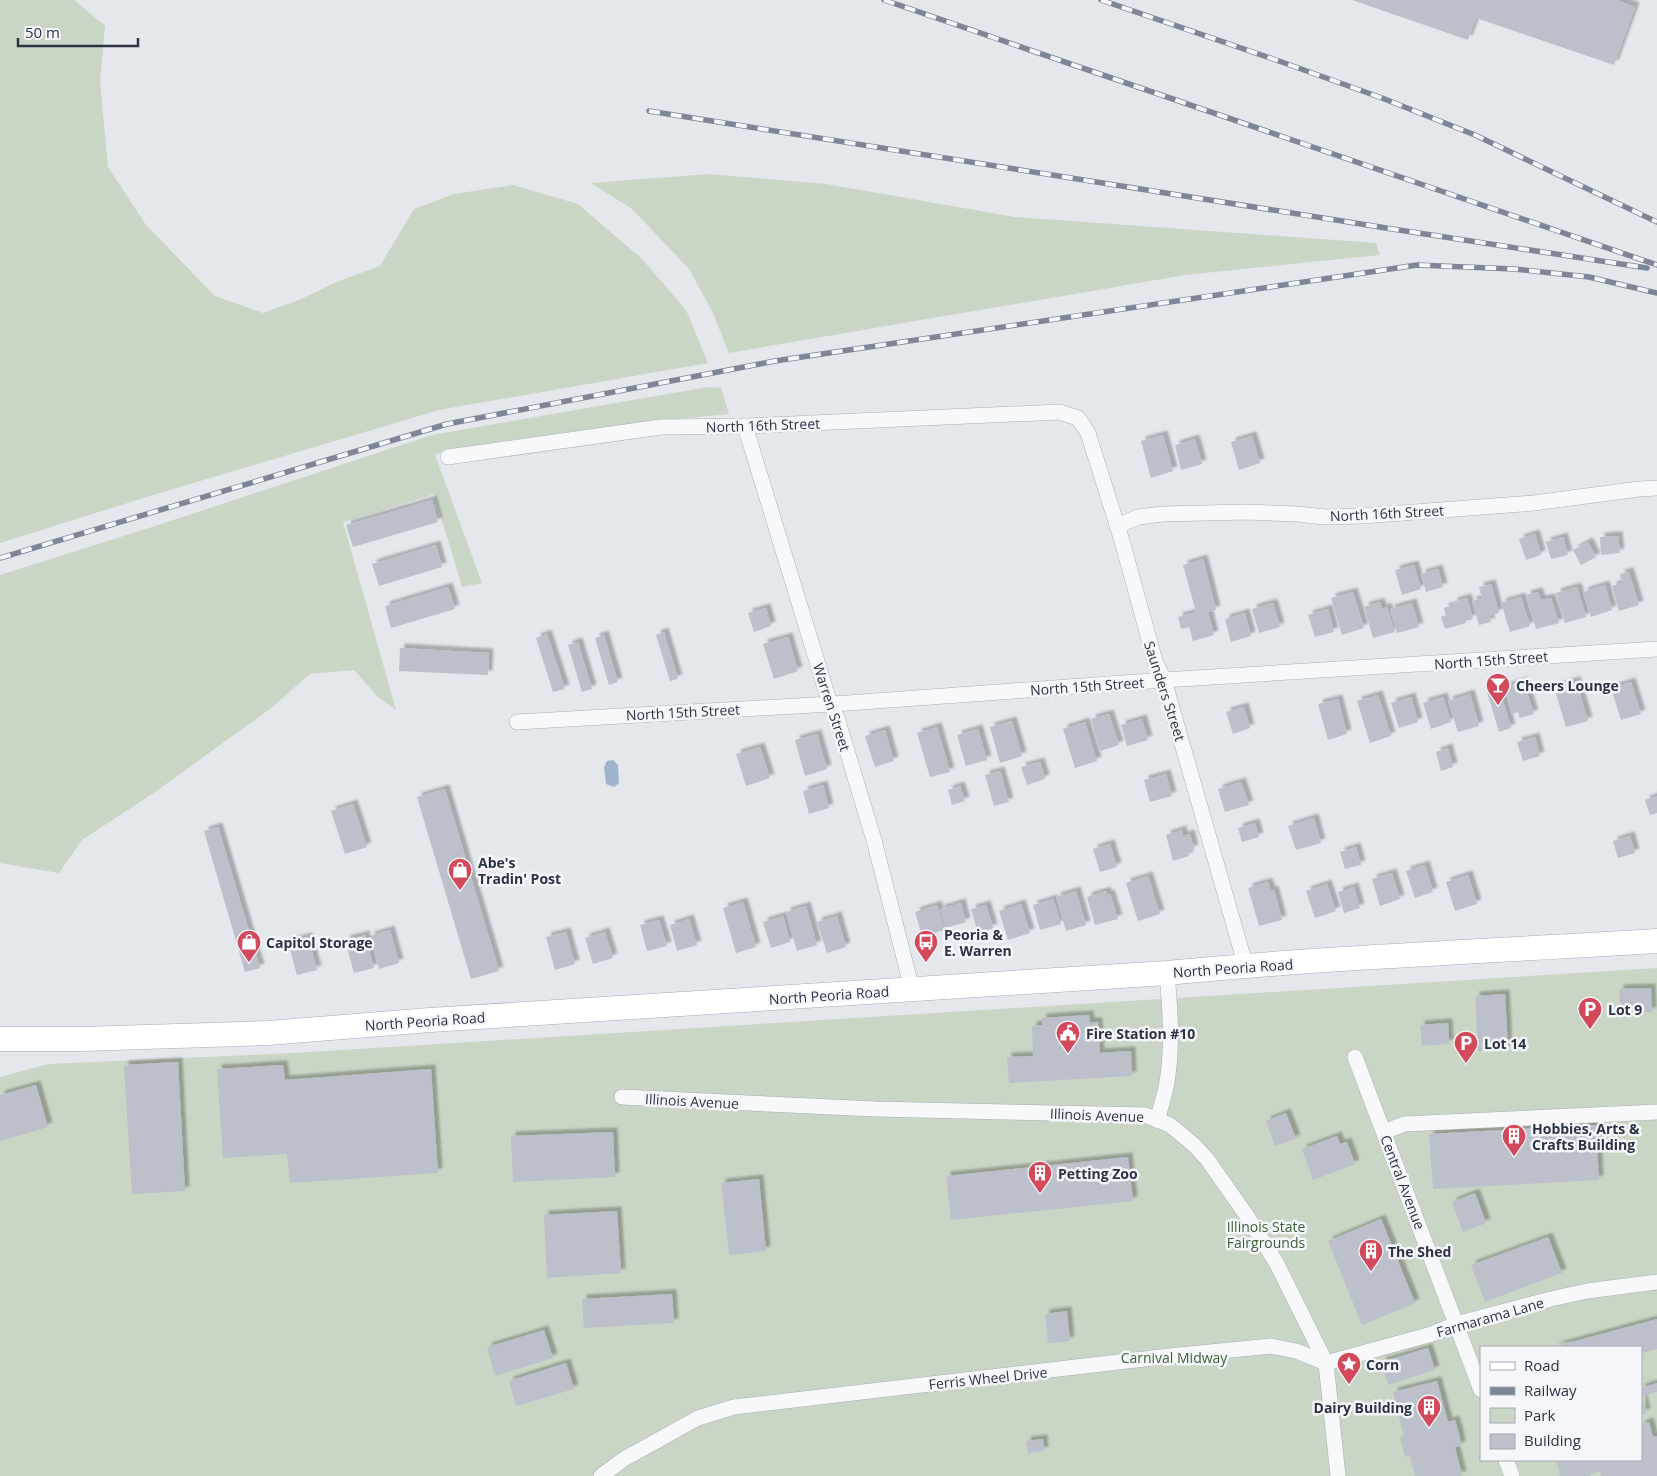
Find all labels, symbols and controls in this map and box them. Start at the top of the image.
scale bar [18,15,138,47]
text: 50 m [25,22,60,42]
street label: North 16th Street [706,414,820,436]
street label: North 16th Street [1329,501,1445,525]
street label: Saunders Street [1140,639,1190,743]
street label: North 15th Street [1433,647,1549,673]
street label: Warren Street [809,661,855,753]
bar icon: Cheers Lounge [1485,672,1511,706]
street label: North 15th Street [1029,673,1145,699]
place label: Cheers Lounge [1516,676,1619,695]
street label: North 15th Street [625,700,741,724]
place label: Abe's Tradin' Post [478,853,561,888]
shop icon: Abe's Tradin' Post [447,857,473,891]
place label: Peoria & E. Warren [944,925,1012,960]
shop icon: Capitol Storage [236,929,262,963]
bus stop icon: Peoria & E. Warren [913,929,939,963]
place label: Capitol Storage [266,933,373,952]
street label: North Peoria Road [1172,954,1294,982]
street label: North Peoria Road [768,981,890,1009]
parking icon: Lot 9 [1577,996,1603,1030]
place label: Lot 9 [1608,1000,1642,1019]
street label: North Peoria Road [364,1007,486,1035]
public building icon: Fire Station #10 [1055,1020,1081,1054]
place label: Fire Station #10 [1086,1024,1195,1043]
parking icon: Lot 14 [1453,1030,1479,1064]
place label: Lot 14 [1484,1034,1526,1053]
street label: Illinois Avenue [645,1089,740,1113]
street label: Illinois Avenue [1050,1104,1144,1126]
place label: Hobbies, Arts & Crafts Building [1532,1119,1640,1154]
building icon: Hobbies, Arts & Crafts Building [1501,1123,1527,1157]
street label: Central Avenue [1376,1132,1430,1232]
building icon: Petting Zoo [1027,1160,1053,1194]
place label: Petting Zoo [1058,1164,1138,1183]
park label: Illinois State Fairgrounds [1227,1217,1306,1252]
building icon: The Shed [1358,1238,1384,1272]
place label: The Shed [1388,1242,1451,1261]
street label: Farmarama Lane [1434,1293,1546,1341]
legend [1480,1346,1642,1461]
park label: Carnival Midway [1121,1348,1228,1367]
place icon: Corn [1336,1351,1362,1385]
place label: Corn [1366,1355,1399,1374]
text: Road [1524,1355,1560,1375]
street label: Ferris Wheel Drive [928,1362,1048,1394]
text: Railway [1524,1380,1577,1400]
building icon: Dairy Building [1416,1394,1442,1428]
place label: Dairy Building [1314,1398,1412,1417]
text: Park [1524,1405,1555,1425]
text: Building [1524,1430,1581,1450]

